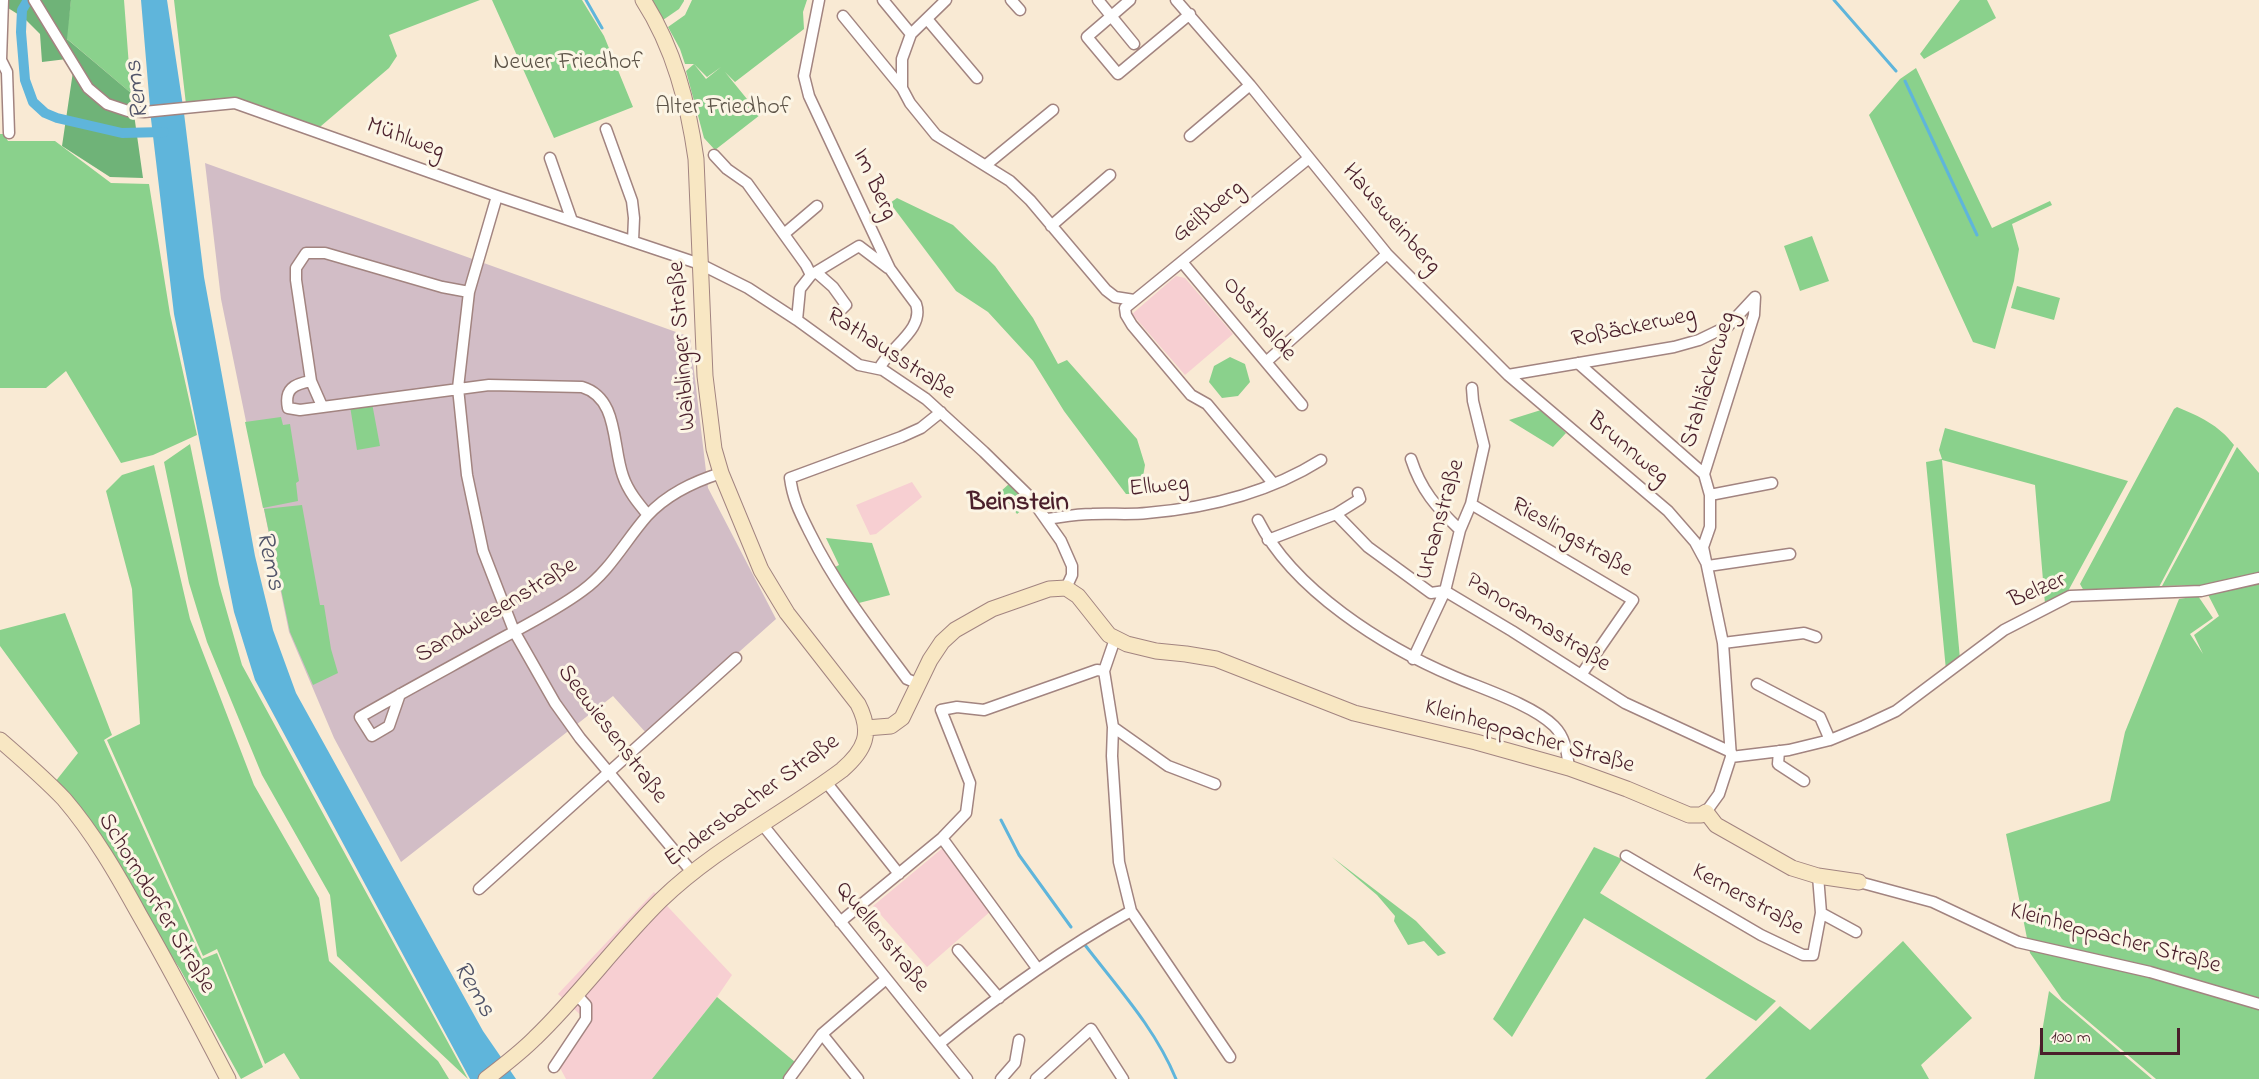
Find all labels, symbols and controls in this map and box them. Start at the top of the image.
park label: Neuer Friedhof [493,50,643,78]
water label: Rems [120,59,158,121]
park label: Alter Friedhof [655,95,791,123]
street label: Mühlweg [362,113,448,167]
street label: Im Berg [844,145,902,225]
street label: Hausweinberg [1334,159,1446,281]
street label: Geißberg [1167,175,1251,251]
street label: Waiblinger Straße [664,260,704,432]
street label: Obsthalde [1214,272,1302,368]
street label: Rathausstraße [820,302,960,408]
street label: Roßäckerweg [1569,302,1699,356]
street label: Stahläckerweg [1676,309,1744,451]
street label: Brunnweg [1580,407,1674,493]
street label: Urbanstraße [1411,456,1473,584]
street label: Ellweg [1128,471,1190,505]
district label: Beinstein [967,489,1069,521]
street label: Rieslingstraße [1505,493,1637,585]
water label: Rems [247,529,289,593]
street label: Sandwiesenstraße [411,552,583,672]
street label: Belzer [2005,567,2071,617]
street label: Panoramastraße [1459,568,1615,680]
street label: Seewiesenstraße [549,660,673,810]
street label: Kleinheppacher Straße [1421,694,1637,782]
street label: Endersbacher Straße [660,729,846,875]
street label: Schorndorfer Straße [90,809,220,999]
street label: Kernerstraße [1686,858,1808,944]
street label: Quellenstraße [827,877,935,999]
street label: Kleinheppacher Straße [2006,898,2224,982]
water label: Rems [444,956,500,1024]
scale bar [2043,1016,2182,1054]
text: 100 m [2051,1025,2091,1051]

